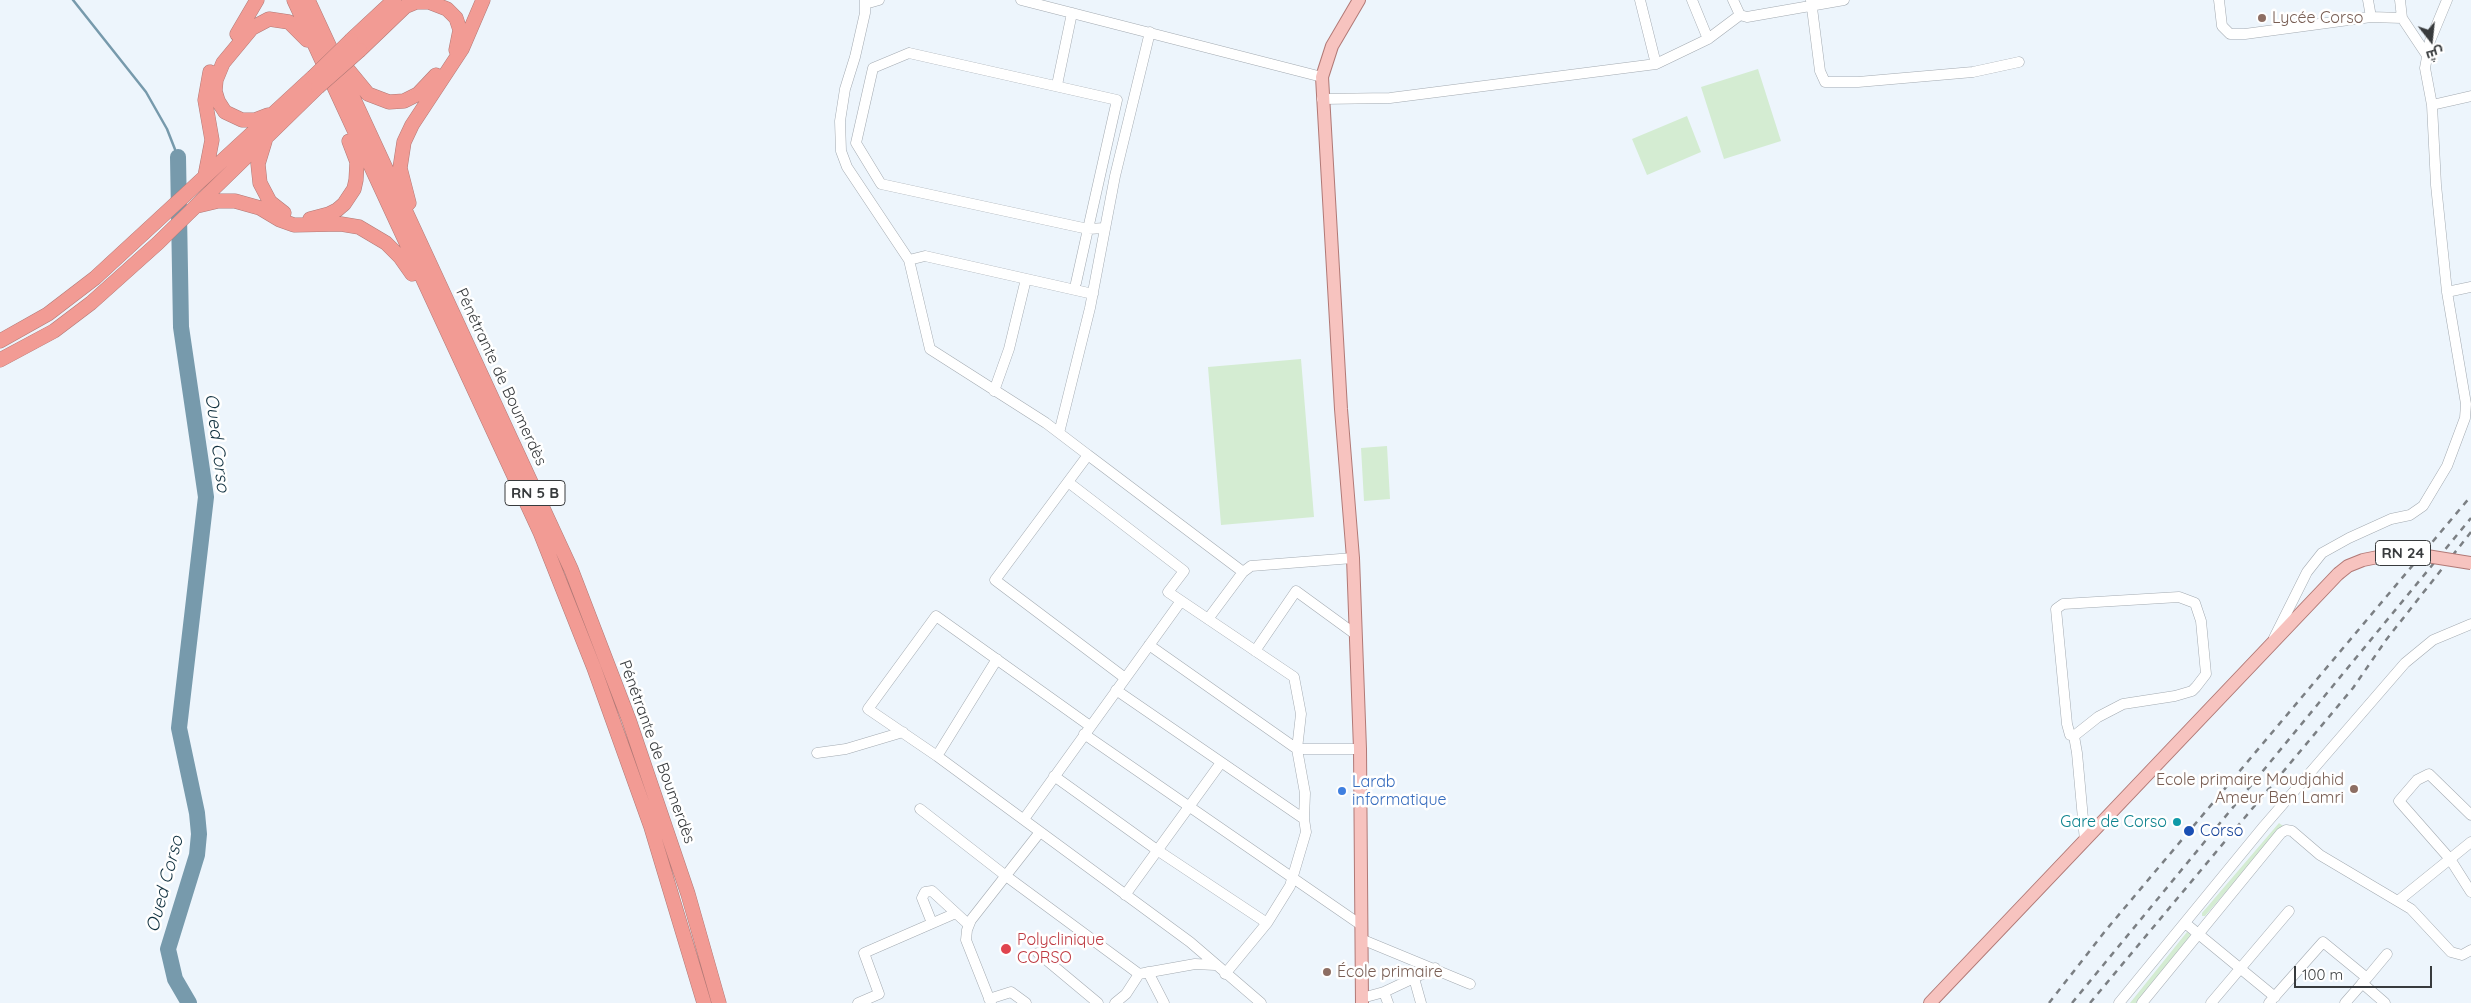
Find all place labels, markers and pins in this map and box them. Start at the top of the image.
place label: Lycée Corso [2272,8,2363,28]
marker: Lycée Corso [2256,12,2268,24]
place label: Ecole primaire Moudjahid Ameur Ben Lamri [2156,770,2344,808]
place label: Larab informatique [1352,772,1447,810]
marker: Ecole primaire Moudjahid Ameur Ben Lamri [2348,783,2360,795]
marker: Larab informatique [1336,785,1348,797]
place label: Gare de Corso [2060,812,2167,832]
marker: Gare de Corso [2171,816,2183,828]
place label: Corso [2200,821,2243,841]
marker: Corso [2182,824,2196,838]
place label: Polyclinique CORSO [1017,930,1104,968]
marker: Polyclinique CORSO [999,942,1013,956]
place label: École primaire [1337,962,1443,982]
marker: École primaire [1321,966,1333,978]

